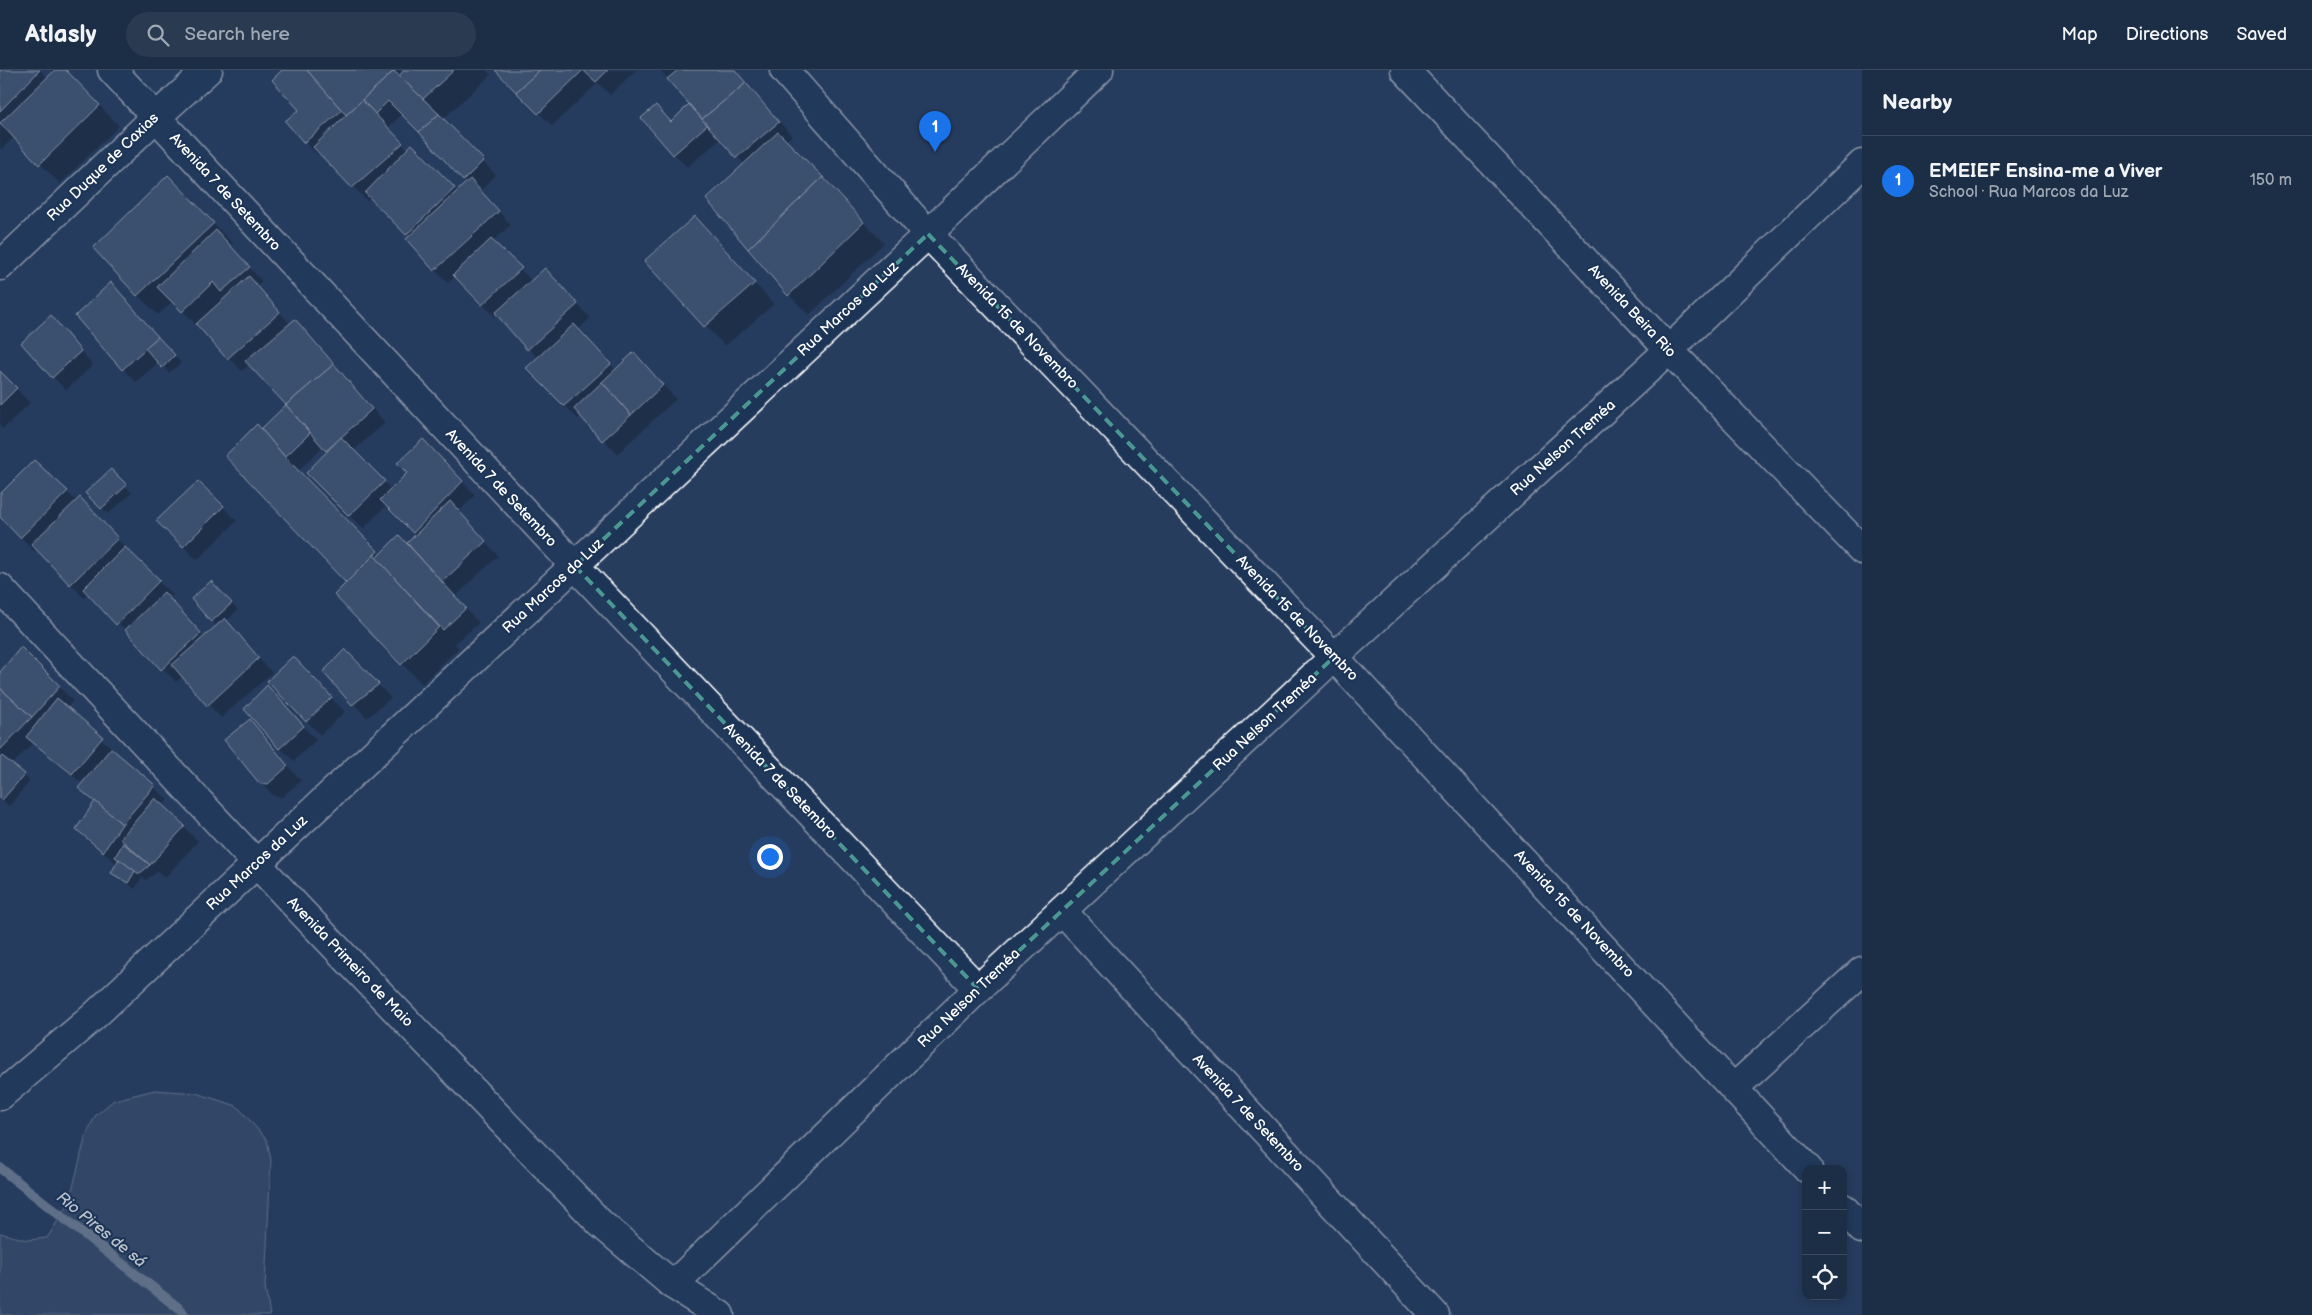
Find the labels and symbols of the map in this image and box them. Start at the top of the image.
street label: Rua Duque de Caxias [43,108,163,225]
pin: 1 [919,111,951,152]
street label: Avenida 7 de Setembro [165,129,285,255]
street label: Rua Marcos da Luz [793,257,903,361]
street label: Avenida 15 de Novembro [952,259,1082,393]
street label: Avenida Beira Rio [1584,260,1680,362]
street label: Rua Nelson Treméa [1506,396,1620,500]
street label: Avenida 7 de Setembro [441,425,561,551]
street label: Rua Marcos da Luz [498,534,608,638]
street label: Avenida 15 de Novembro [1232,551,1362,685]
street label: Rua Nelson Treméa [1209,669,1321,775]
street label: Avenida 7 de Setembro [719,719,841,843]
street label: Rua Marcos da Luz [202,811,312,915]
your location [757,844,783,870]
street label: Avenida 15 de Novembro [1510,846,1638,982]
street label: Avenida Primeiro de Maio [283,893,417,1031]
street label: Rua Nelson Treméa [914,944,1024,1052]
street label: Avenida 7 de Setembro [1188,1050,1308,1176]
water label: Rio Pires de sá [53,1188,149,1272]

